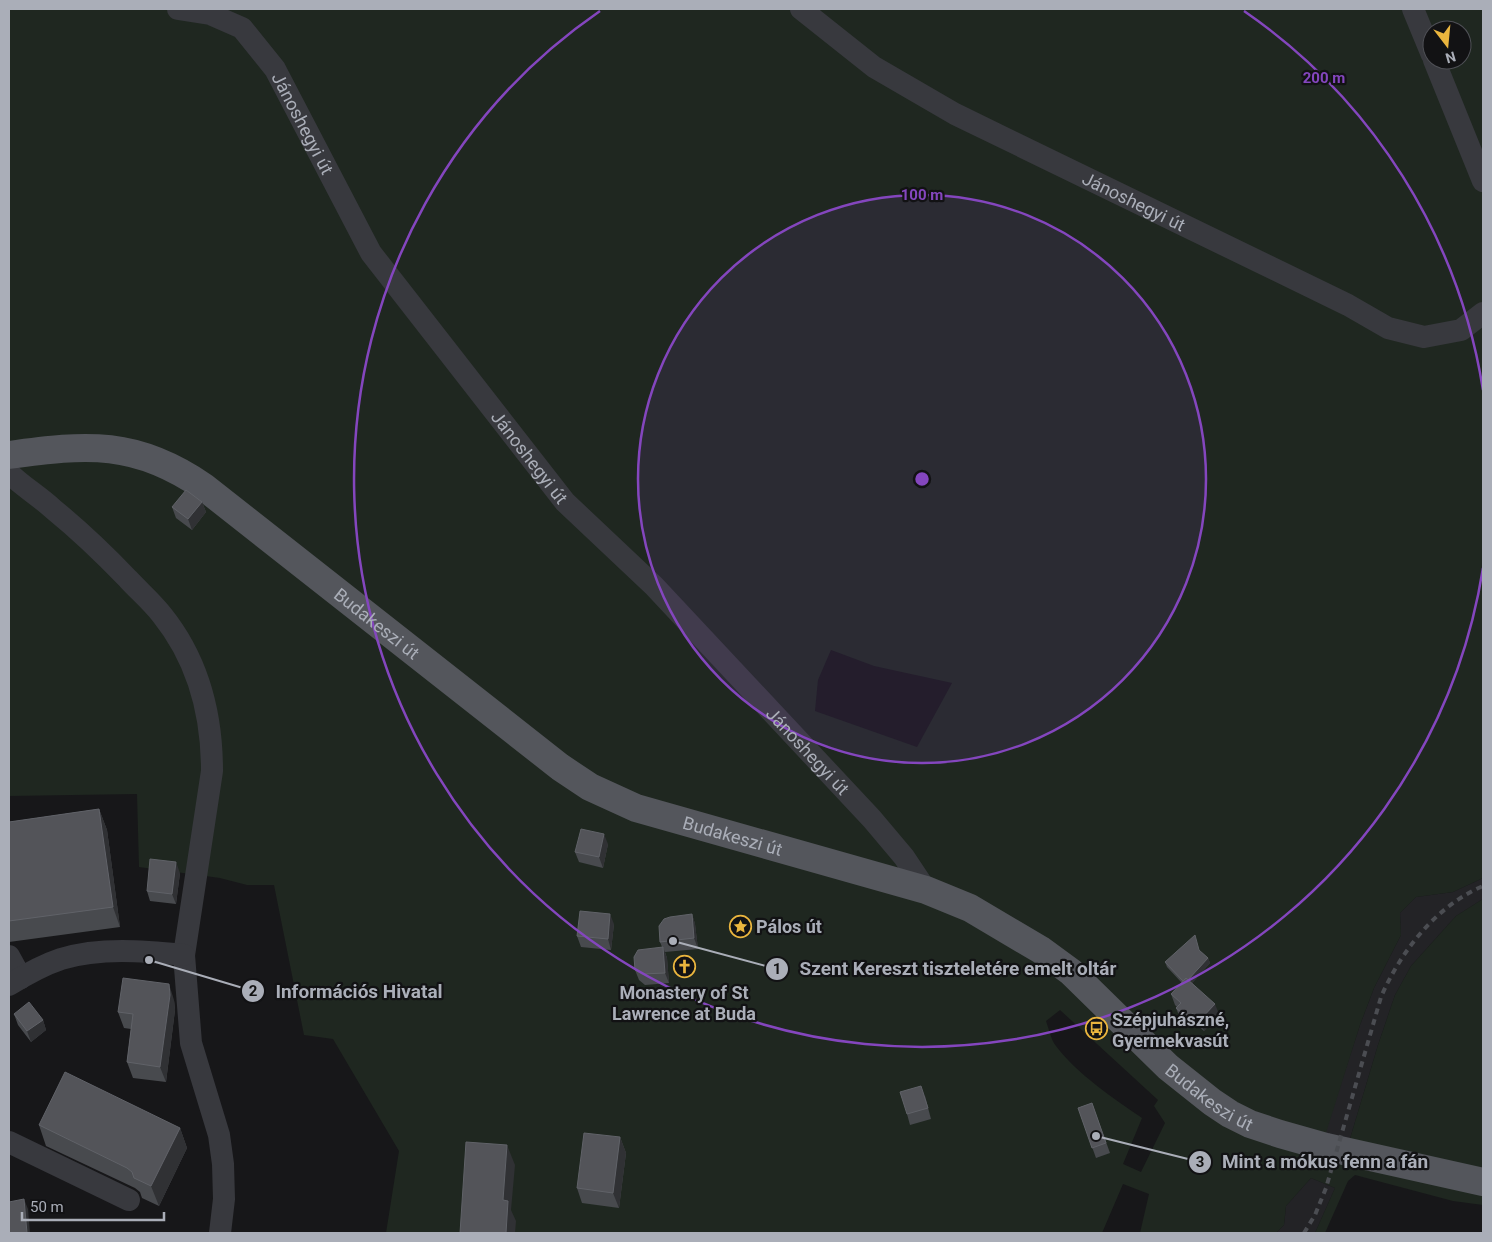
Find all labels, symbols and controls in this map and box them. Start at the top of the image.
north arrow [1422,20,1472,70]
text: N [1444,48,1458,67]
street label: Jánoshegyi út [268,69,339,178]
text: 200 m [1303,69,1345,87]
street label: Jánoshegyi út [1079,167,1189,235]
text: 100 m [901,186,943,204]
street label: Jánoshegyi út [487,406,573,508]
centre of rings [913,470,931,488]
street label: Budakeszi út [330,583,424,663]
street label: Jánoshegyi út [762,703,854,799]
street label: Budakeszi út [681,811,785,859]
place icon: Pálos út [728,914,752,938]
place label: Pálos út [756,916,822,937]
callout: Szent Kereszt tiszteletére emelt oltár [764,952,1126,986]
church icon: Monastery of St Lawrence at Buda [672,955,696,979]
text: Szent Kereszt tiszteletére emelt oltár [800,957,1116,980]
text: 1 [773,960,781,978]
callout: Információs Hivatal [240,974,453,1008]
text: Információs Hivatal [275,980,443,1003]
text: 2 [249,982,258,1000]
place label: Monastery of St Lawrence at Buda [612,982,756,1024]
place label: Szépjuhászné, Gyermekvasút [1112,1009,1229,1051]
bus stop icon: Szépjuhászné, Gyermekvasút [1084,1017,1108,1041]
street label: Budakeszi út [1161,1059,1257,1134]
callout: Mint a mókus fenn a fán [1187,1145,1438,1179]
text: Mint a mókus fenn a fán [1222,1150,1428,1173]
text: 3 [1196,1153,1204,1171]
scale bar [22,1190,165,1222]
text: 50 m [30,1198,64,1216]

